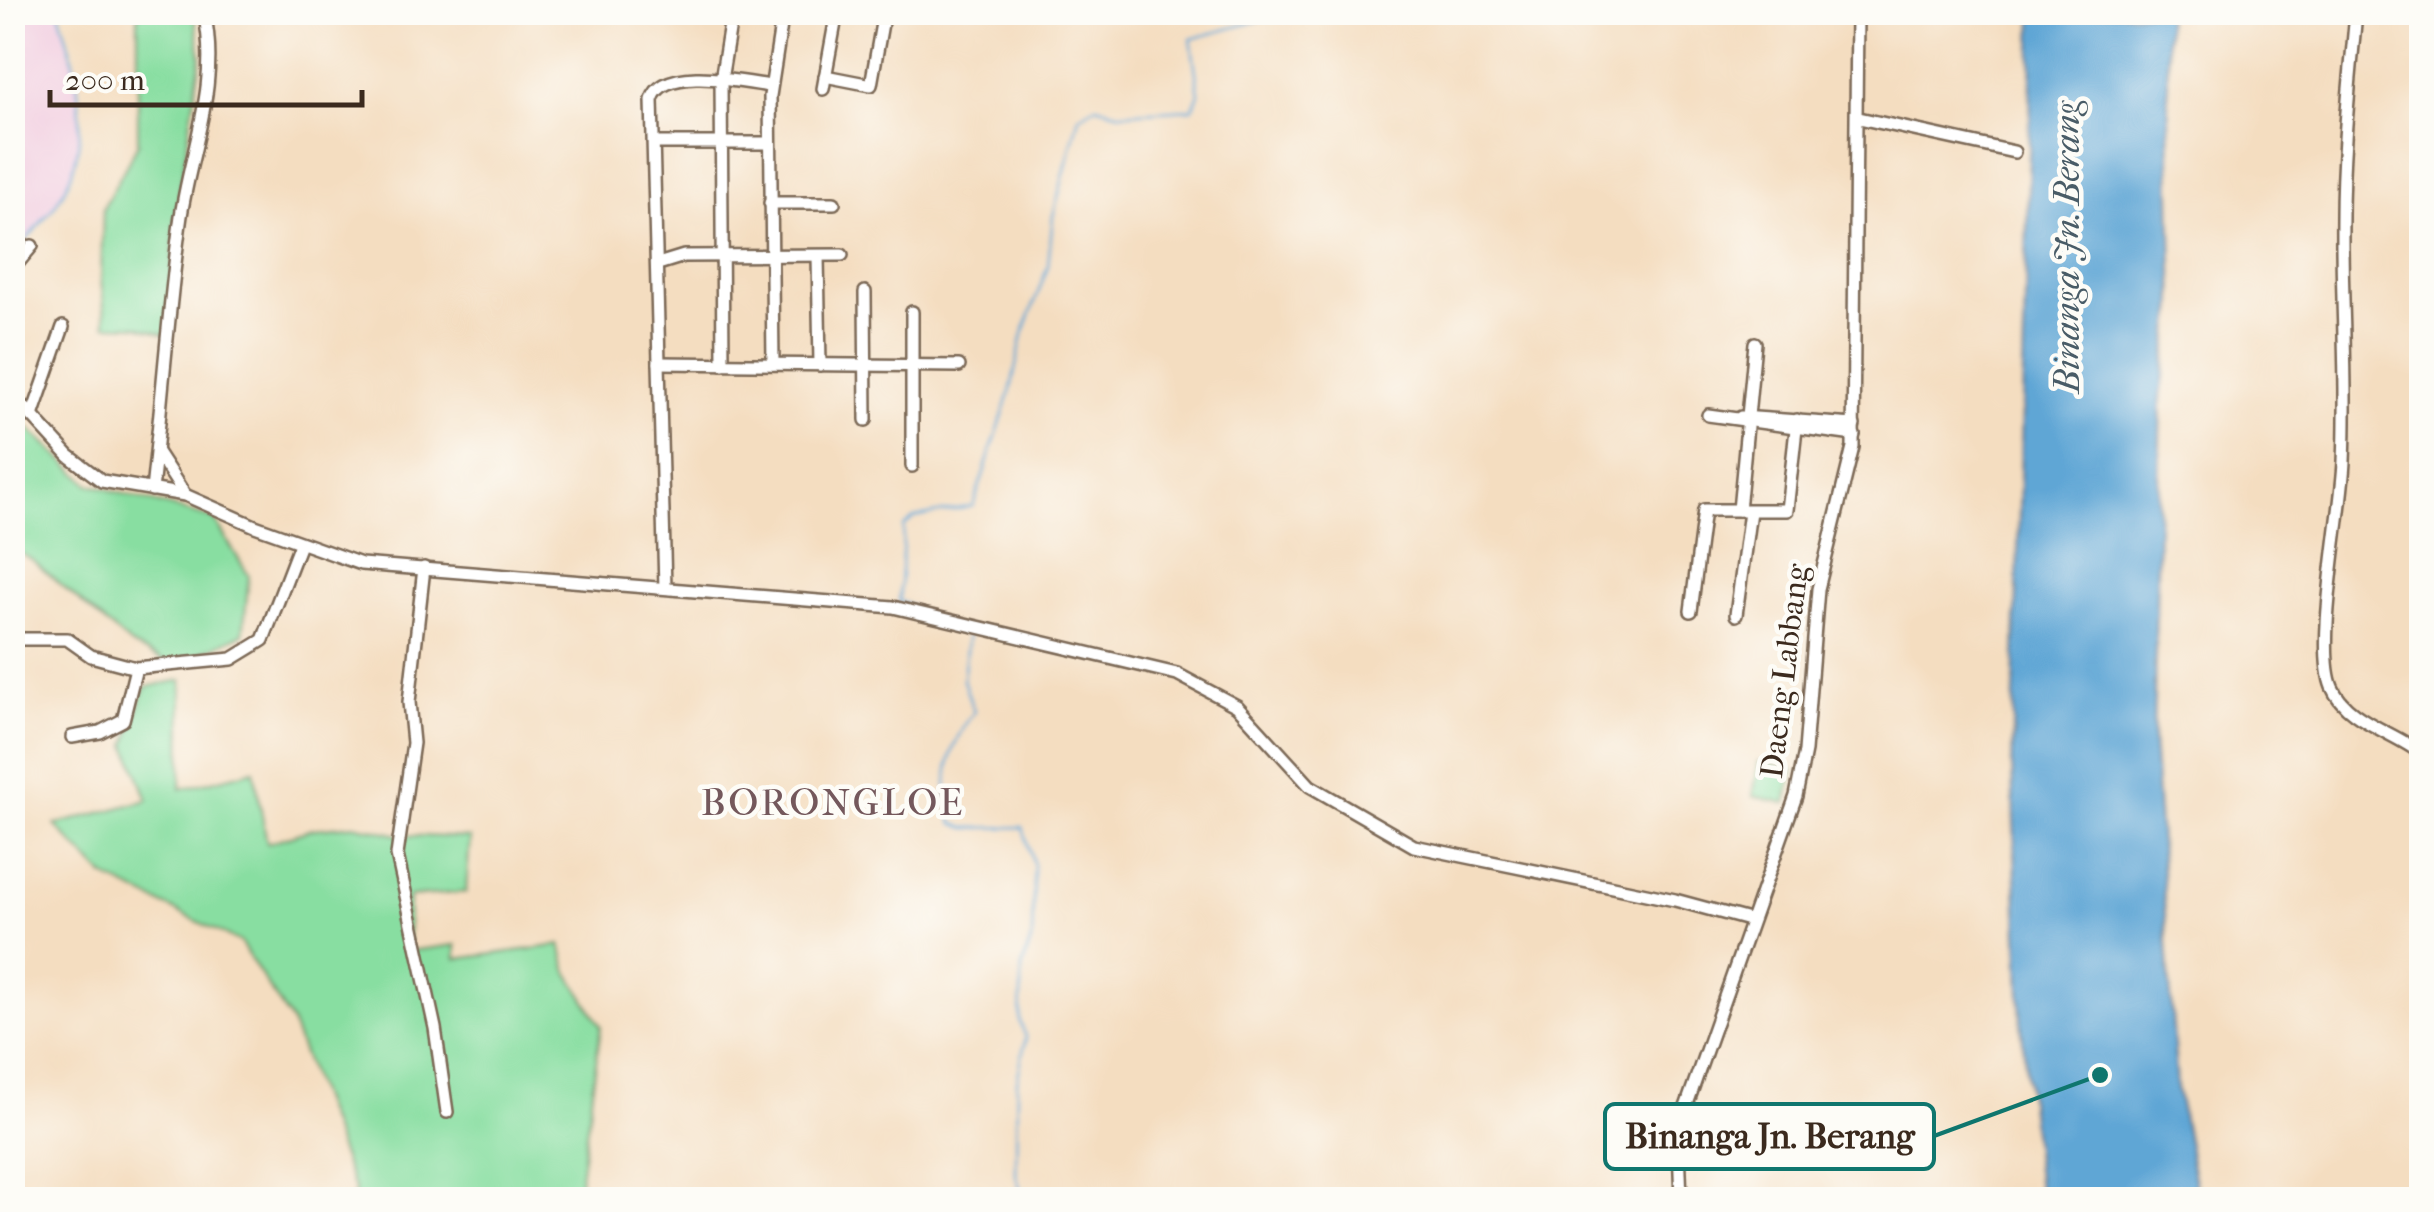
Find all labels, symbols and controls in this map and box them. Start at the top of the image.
scale bar [50,45,362,107]
text: 200 m [65,63,145,98]
water label: Binanga Jn. Berang [2047,100,2088,395]
street label: Daeng Labbang [1753,561,1816,780]
district label: BORONGLOE [701,780,965,825]
callout: Binanga Jn. Berang [1605,1104,1934,1169]
text: Binanga Jn. Berang [1625,1116,1916,1157]

